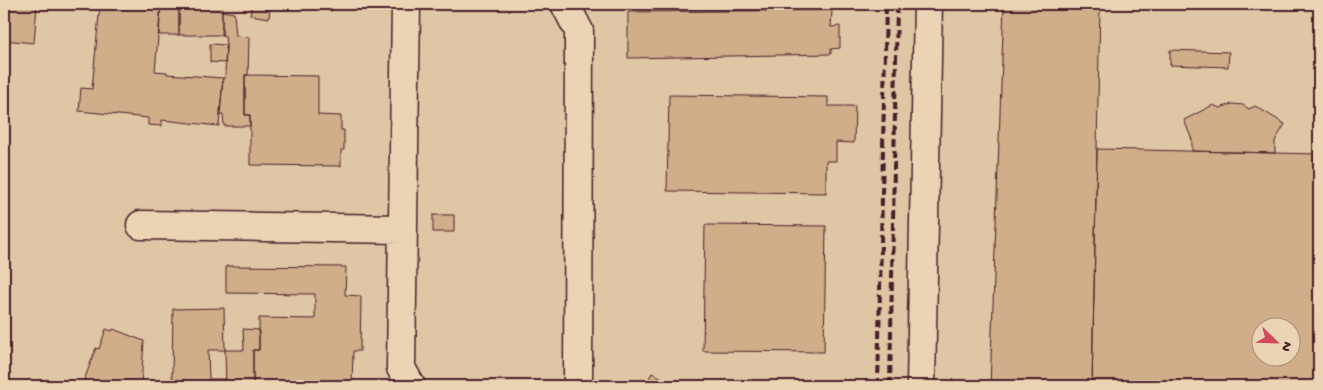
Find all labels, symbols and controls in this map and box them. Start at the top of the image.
north arrow [1250,318,1300,368]
text: N [1276,339,1295,354]

